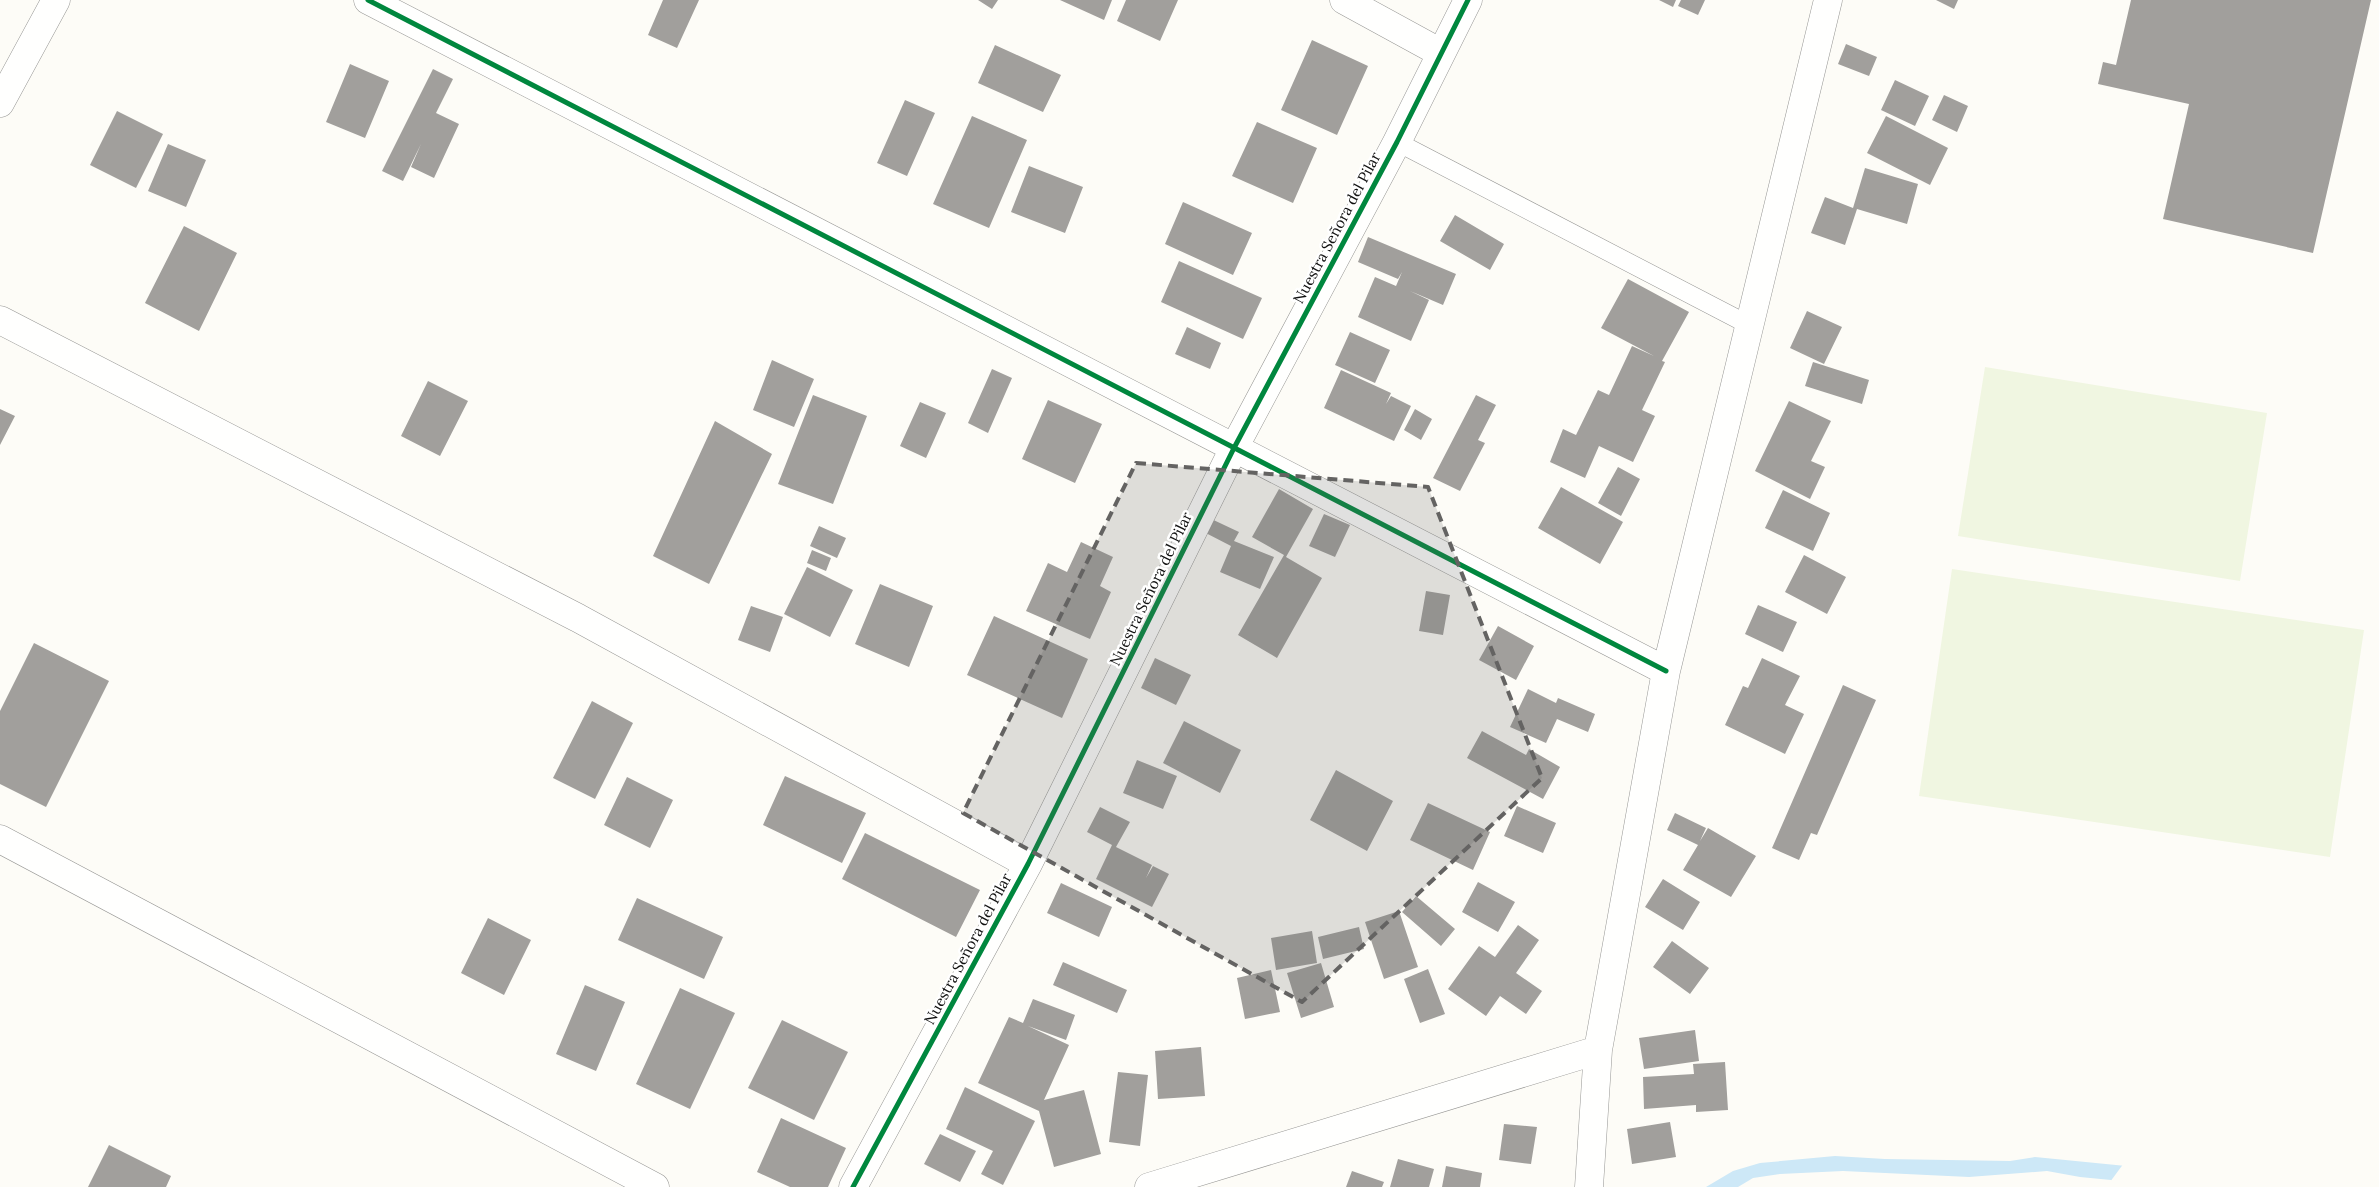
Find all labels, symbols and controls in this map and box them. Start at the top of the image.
street label: Nuestra Señora del Pilar [1289,148,1385,307]
street label: Nuestra Señora del Pilar [1105,508,1196,669]
street label: Nuestra Señora del Pilar [920,869,1016,1028]

